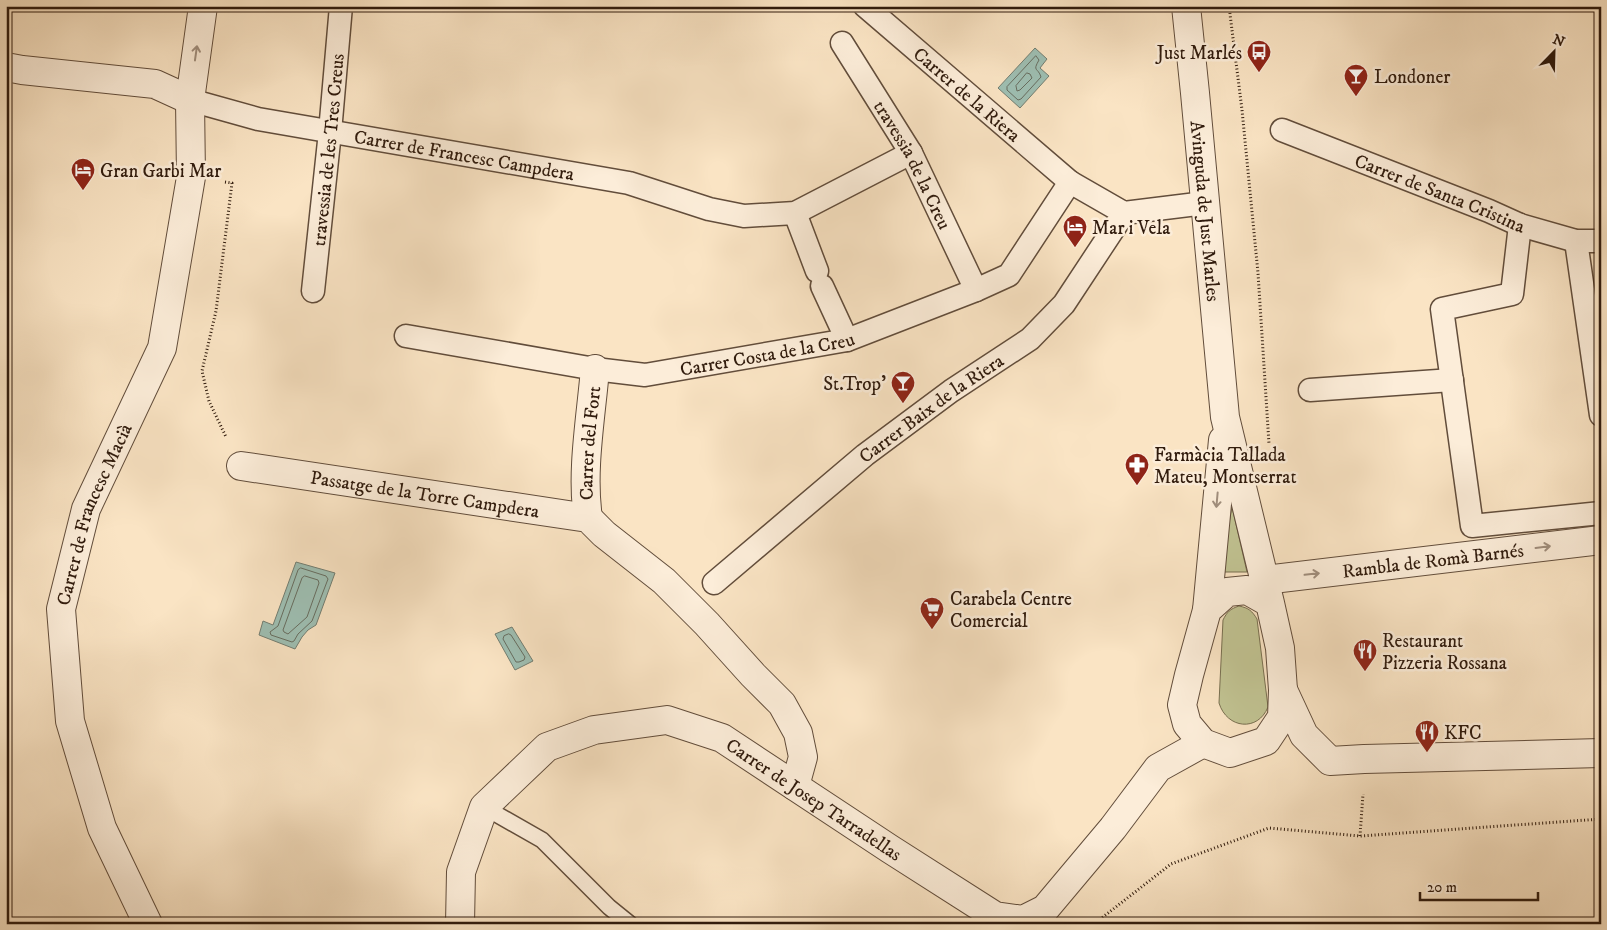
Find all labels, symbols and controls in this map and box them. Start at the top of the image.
north arrow [1530,28,1580,78]
text: N [1550,30,1568,52]
bus stop icon: Just Marlés [1246,39,1272,73]
place label: Just Marlés [1155,42,1242,65]
street label: Carrer de la Riera [908,43,1025,147]
one-way arrow [192,46,202,62]
street label: travessia de les Tres Creus [308,53,350,247]
bar icon: Londoner [1343,63,1369,97]
place label: Londoner [1374,66,1450,89]
street label: travessia de la Creu [868,96,955,233]
street label: Avinguda de Just Marles [1185,120,1224,303]
street label: Carrer de Francesc Campdera [352,126,576,186]
street label: Carrer de Santa Cristina [1351,150,1527,239]
hotel icon: Gran Garbi Mar [70,157,96,191]
place label: Gran Garbi Mar [100,160,221,183]
hotel icon: Mar i Vela [1062,214,1088,248]
place label: Mar i Vela [1092,217,1170,240]
street label: Carrer Costa de la Creu [678,328,858,382]
street label: Carrer Baix de la Riera [855,350,1008,468]
bar icon: St.Trop' [890,370,916,404]
place label: St.Trop' [823,373,886,396]
street label: Carrer del Fort [576,385,606,501]
street label: Carrer de Francesc Macià [52,420,138,608]
place label: Farmàcia Tallada Mateu, Montserrat [1154,444,1297,489]
pharmacy icon: Farmàcia Tallada Mateu, Montserrat [1124,452,1150,486]
street label: Passatge de la Torre Campdera [309,467,541,524]
one-way arrow [1212,492,1222,508]
street label: Rambla de Romà Barnés [1341,539,1525,584]
one-way arrow [1535,542,1551,552]
one-way arrow [1304,569,1320,579]
place label: Carabela Centre Comercial [950,588,1072,633]
supermarket icon: Carabela Centre Comercial [919,596,945,630]
place label: Restaurant Pizzeria Rossana [1382,630,1507,675]
restaurant icon: Restaurant Pizzeria Rossana [1352,638,1378,672]
restaurant icon: KFC [1414,719,1440,753]
place label: KFC [1444,722,1482,745]
street label: Carrer de Josep Tarradellas [721,734,906,866]
scale bar [1420,870,1537,902]
text: 20 m [1427,878,1457,897]

